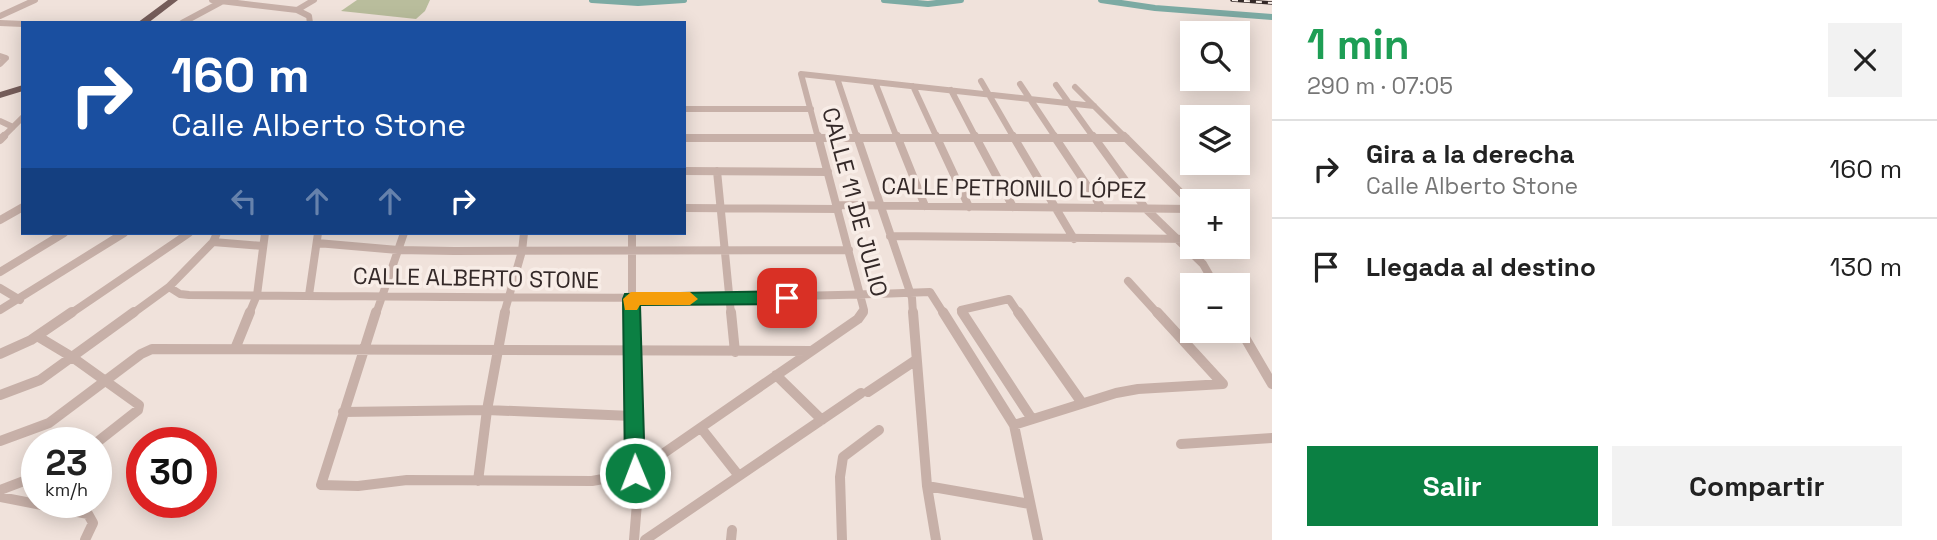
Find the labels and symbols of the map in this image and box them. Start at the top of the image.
street label: CALLE 11 DE JULIO [815,104,895,300]
street label: CALLE PETRONILO LÓPEZ [881,171,1147,205]
street label: CALLE ALBERTO STONE [353,261,599,295]
pin [757,268,817,328]
speed limit sign: 30 [126,427,217,518]
position arrow [598,436,672,510]

